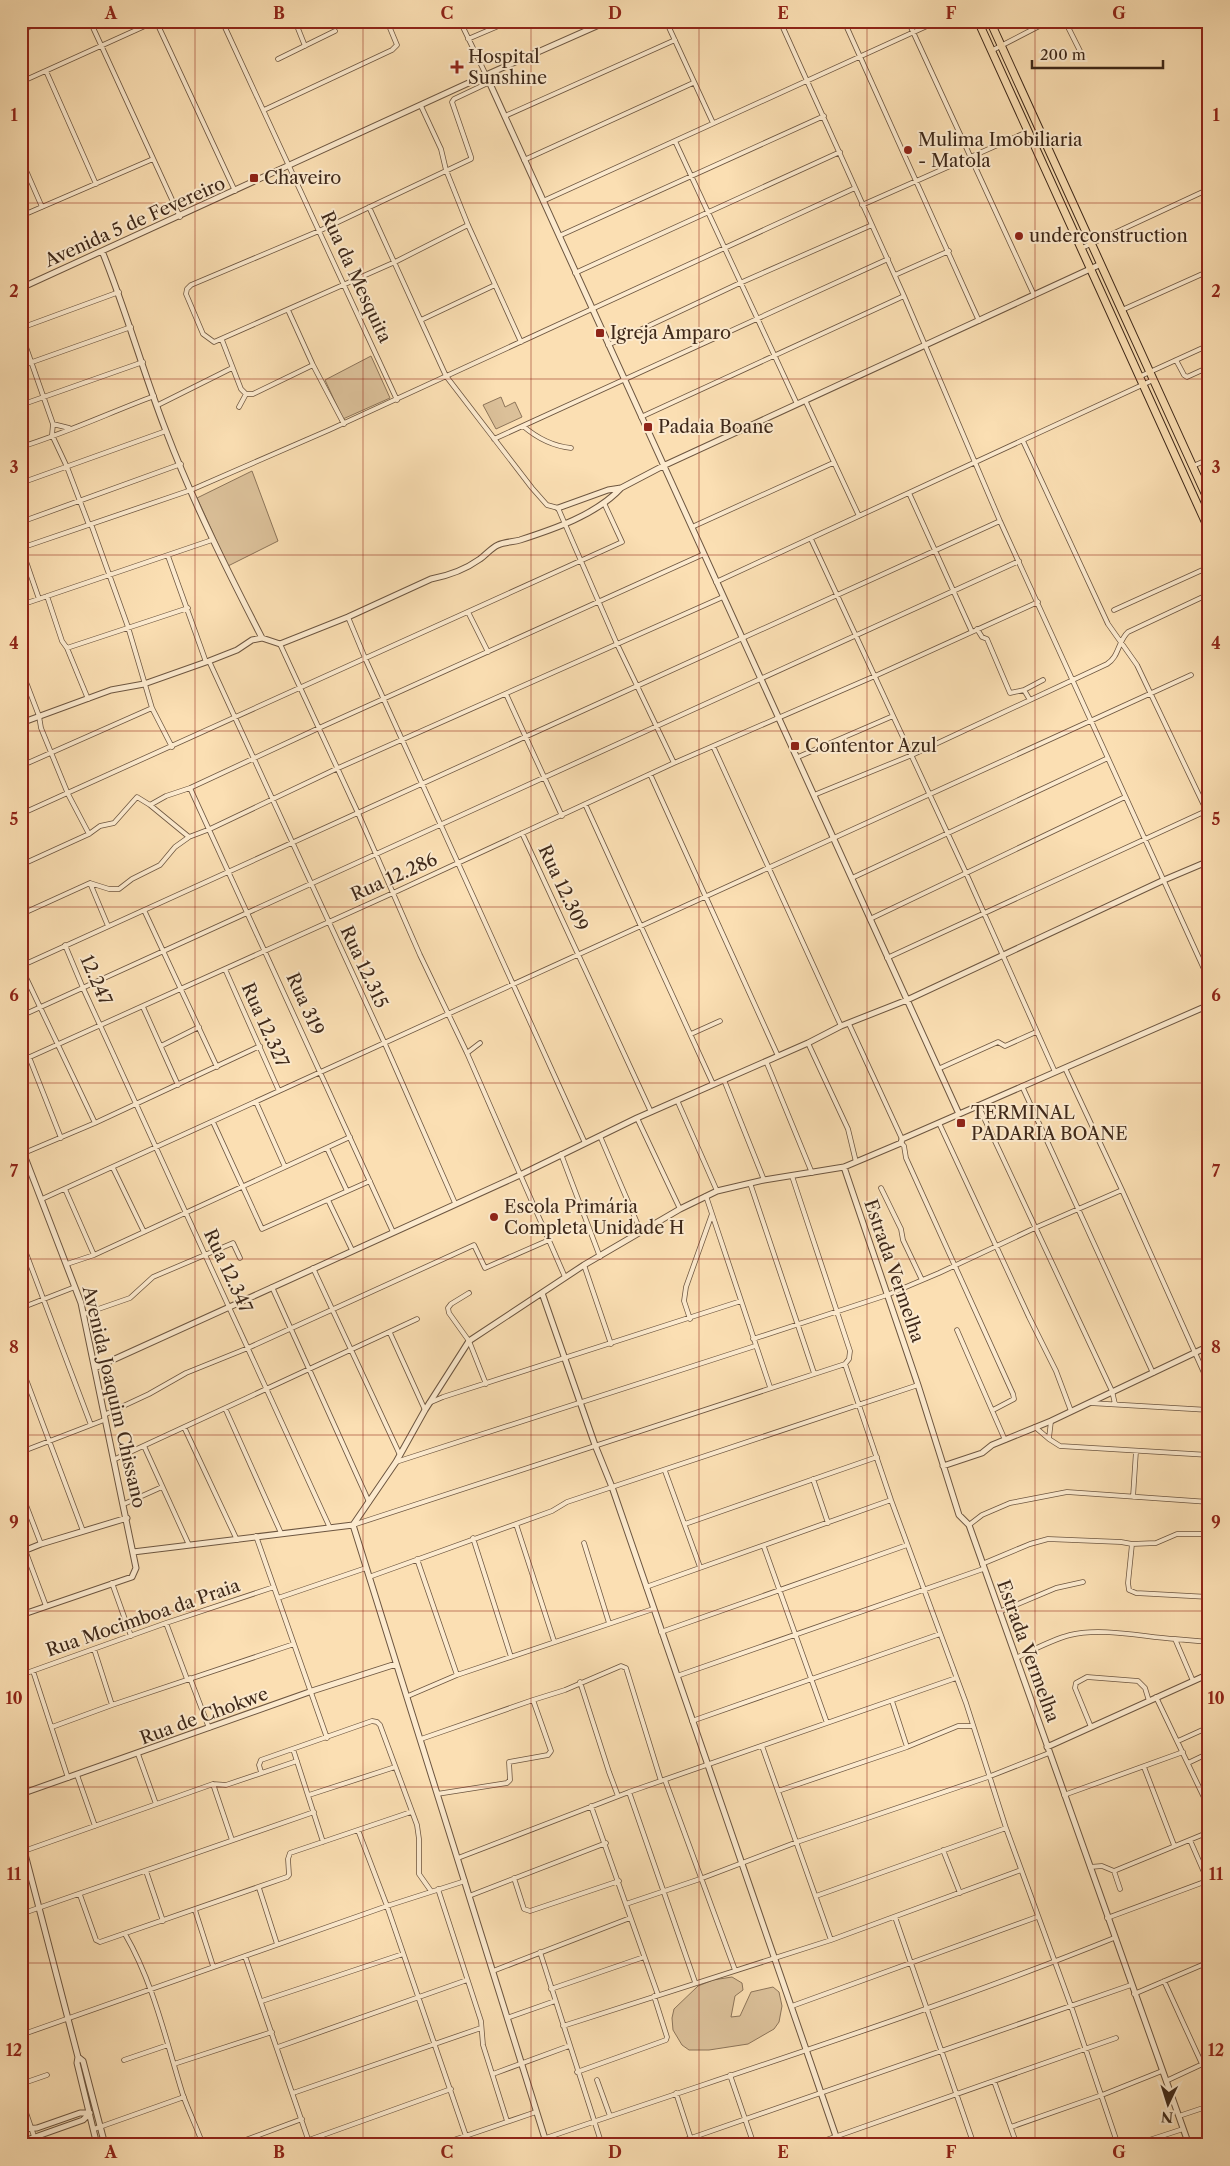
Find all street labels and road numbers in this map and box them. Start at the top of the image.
street label: Avenida 5 de Fevereiro [41,172,229,272]
street label: Rua da Mesquita [316,208,396,347]
street label: Rua 12.309 [533,841,593,935]
street label: Rua 12.286 [347,848,441,906]
street label: Rua 12.315 [335,922,393,1012]
street label: 12.247 [75,952,117,1008]
street label: Rua 319 [281,969,329,1039]
street label: Rua 12.327 [237,979,293,1071]
street label: Estrada Vermelha [859,1197,929,1346]
street label: Rua 12.347 [199,1226,257,1317]
street label: Avenida Joaquim Chissano [78,1283,150,1510]
street label: Rua Mocimboa da Praia [43,1574,243,1662]
street label: Estrada Vermelha [992,1577,1064,1726]
street label: Rua de Chokwe [137,1683,271,1749]

